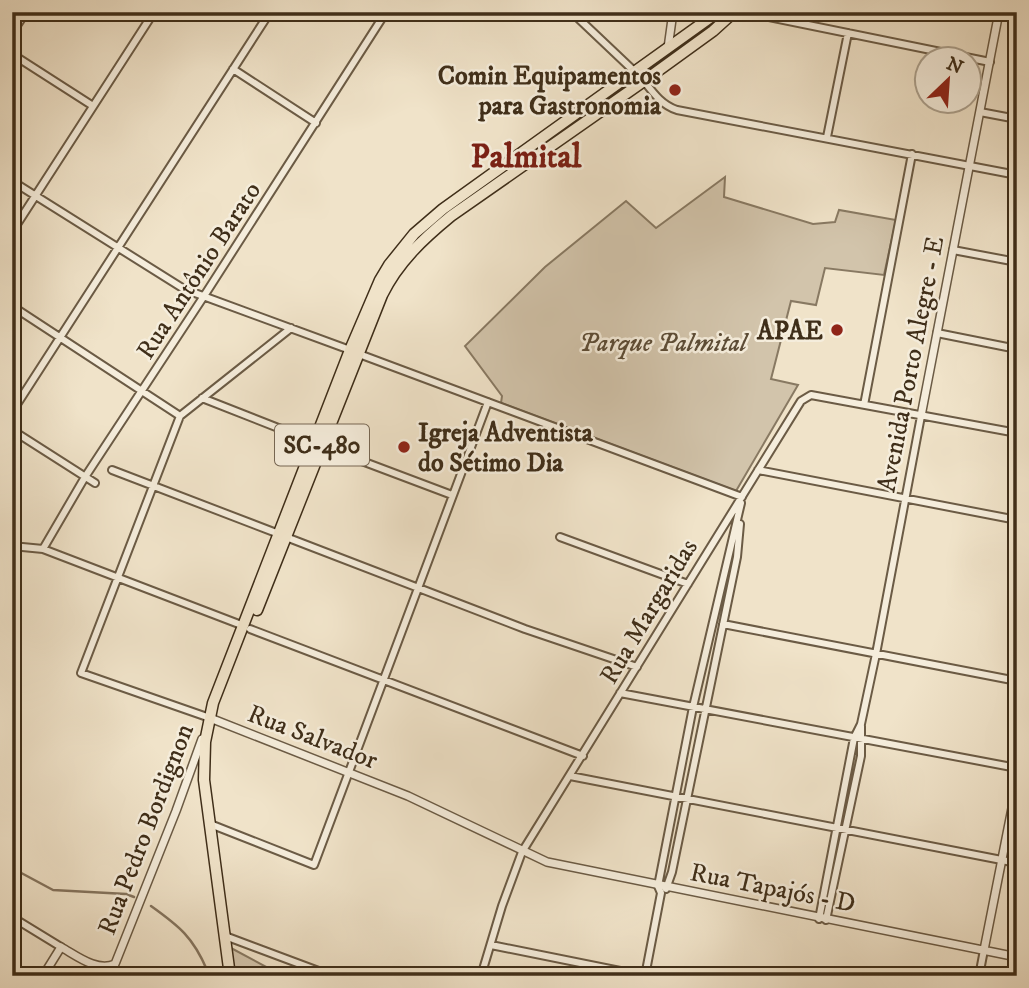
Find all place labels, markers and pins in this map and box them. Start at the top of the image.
place label: Comin Equipamentos para Gastronomia [438,60,662,123]
marker: Comin Equipamentos para Gastronomia [667,82,683,98]
place label: APAE [756,315,823,348]
marker: APAE [829,322,845,338]
place label: Igreja Adventista do Sétimo Dia [418,417,594,480]
marker: Igreja Adventista do Sétimo Dia [396,439,412,455]

